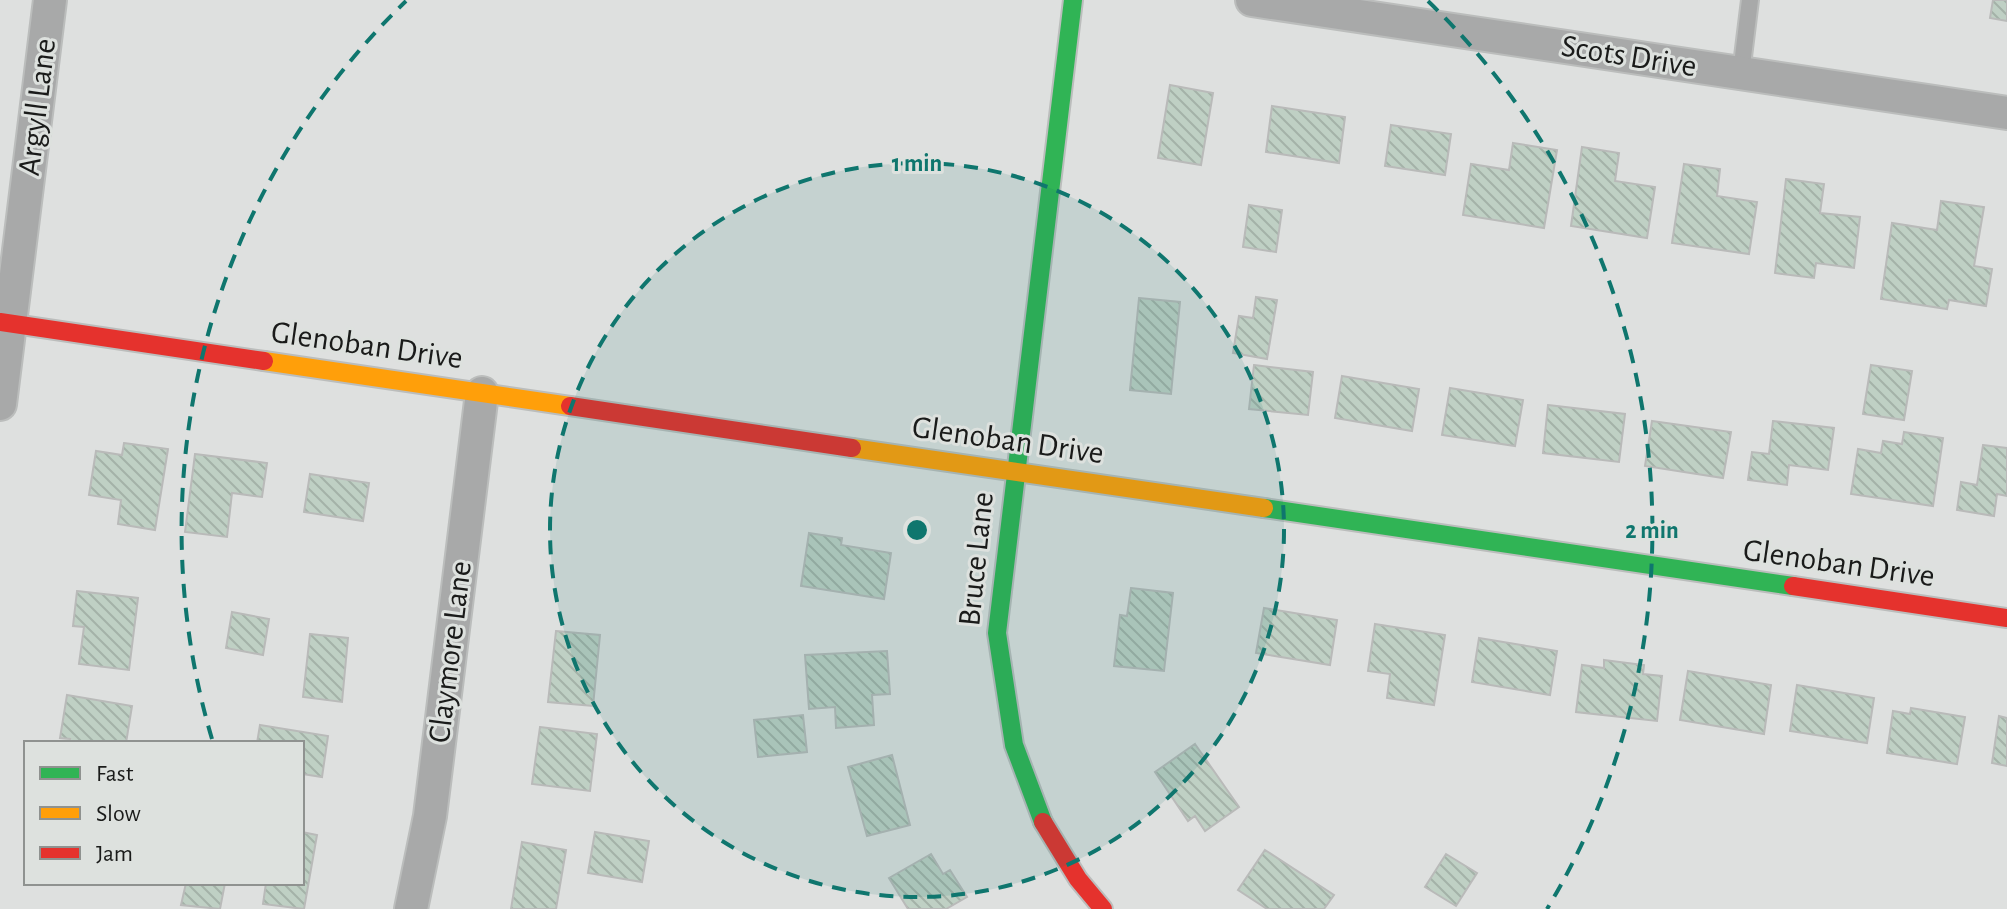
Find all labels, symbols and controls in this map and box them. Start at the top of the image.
street label: Scots Drive [1559,30,1699,82]
street label: Argyll Lane [13,37,61,177]
text: 1 min [892,152,942,176]
street label: Glenoban Drive [269,316,465,374]
street label: Glenoban Drive [910,411,1106,469]
street label: Bruce Lane [953,490,999,628]
centre of rings [903,516,931,544]
text: 2 min [1625,519,1679,543]
street label: Glenoban Drive [1741,534,1937,592]
street label: Claymore Lane [423,559,477,745]
legend [24,741,304,885]
text: Fast [96,762,134,786]
text: Slow [96,802,141,826]
text: Jam [96,842,133,866]

